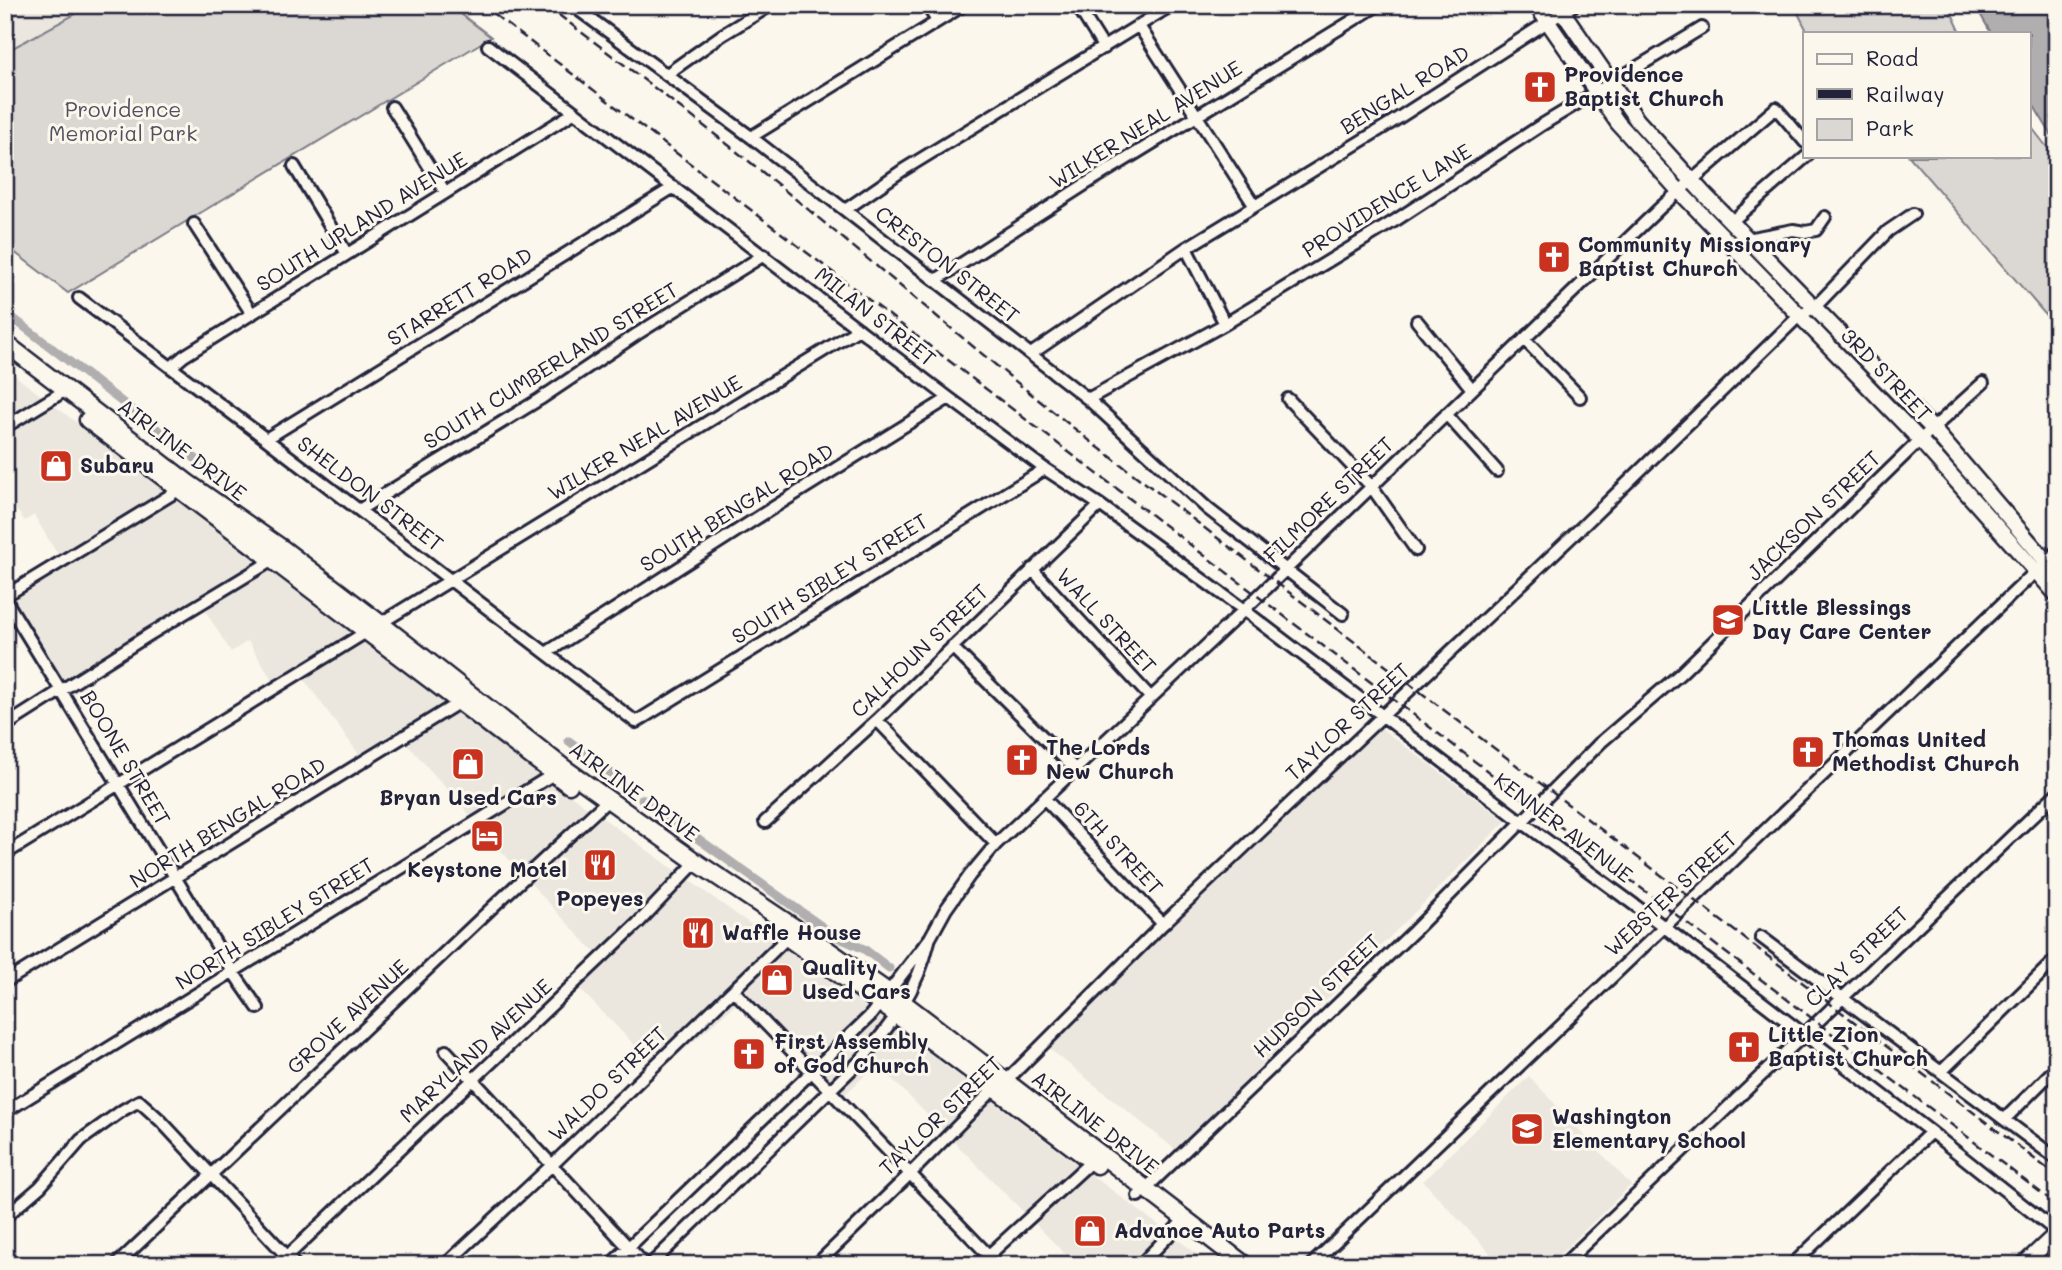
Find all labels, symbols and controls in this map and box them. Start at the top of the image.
legend [1803,32,2030,158]
street label: BENGAL ROAD [1335,38,1474,139]
text: Road [1866,44,1918,71]
street label: WILKER NEAL AVENUE [1044,53,1246,194]
place label: Providence Baptist Church [1564,60,1724,111]
church icon: Providence Baptist Church [1521,68,1559,106]
text: Railway [1866,80,1945,107]
park label: Providence Memorial Park [49,95,197,146]
text: Park [1866,114,1914,141]
street label: PROVIDENCE LANE [1297,137,1476,263]
street label: SOUTH UPLAND AVENUE [251,145,472,297]
street label: CRESTON STREET [870,199,1025,329]
place label: Community Missionary Baptist Church [1578,230,1812,281]
church icon: Community Missionary Baptist Church [1535,238,1573,276]
street label: STARRETT ROAD [382,240,537,351]
street label: MILAN STREET [810,260,942,372]
street label: SOUTH CUMBERLAND STREET [418,275,682,454]
street label: 3RD STREET [1836,322,1938,426]
street label: WILKER NEAL AVENUE [542,368,746,505]
street label: AIRLINE DRIVE [113,392,253,506]
street label: SHELDON STREET [293,429,449,557]
street label: FILMORE STREET [1257,430,1399,568]
street label: SOUTH BENGAL ROAD [634,436,838,577]
street label: JACKSON STREET [1740,444,1886,586]
shop icon: Subaru [37,447,75,485]
place label: Subaru [80,451,154,478]
street label: SOUTH SIBLEY STREET [726,506,932,649]
street label: WALL STREET [1051,562,1163,678]
street label: CALHOUN STREET [844,577,993,723]
place label: Little Blessings Day Care Center [1752,593,1931,645]
school or university icon: Little Blessings Day Care Center [1709,601,1747,639]
street label: TAYLOR STREET [1279,656,1415,786]
street label: BOONE STREET [75,685,177,830]
place label: Thomas United Methodist Church [1832,725,2019,776]
place label: The Lords New Church [1046,733,1174,784]
church icon: Thomas United Methodist Church [1789,733,1827,771]
street label: AIRLINE DRIVE [565,735,705,847]
church icon: The Lords New Church [1003,741,1041,779]
shop icon: Bryan Used Cars [449,745,487,783]
street label: NORTH BENGAL ROAD [124,750,330,893]
street label: KENNER AVENUE [1489,766,1638,888]
place label: Bryan Used Cars [379,783,557,811]
street label: 6TH STREET [1069,794,1169,900]
hotel icon: Keystone Motel [468,817,506,855]
street label: WEBSTER STREET [1598,824,1742,961]
restaurant icon: Popeyes [581,846,619,884]
street label: NORTH SIBLEY STREET [170,851,379,995]
place label: Keystone Motel [407,855,567,883]
place label: Popeyes [556,884,644,912]
street label: CLAY STREET [1798,900,1913,1012]
restaurant icon: Waffle House [679,914,717,952]
place label: Waffle House [722,918,861,945]
street label: HUDSON STREET [1247,927,1385,1063]
street label: GROVE AVENUE [281,953,413,1079]
place label: Quality Used Cars [802,953,911,1004]
shop icon: Quality Used Cars [758,961,796,999]
street label: MARYLAND AVENUE [393,972,557,1128]
street label: WALDO STREET [542,1020,672,1146]
place label: Little Zion Baptist Church [1768,1020,1928,1071]
place label: First Assembly of God Church [774,1027,929,1078]
church icon: Little Zion Baptist Church [1725,1028,1763,1066]
church icon: First Assembly of God Church [730,1035,768,1073]
street label: TAYLOR STREET [873,1049,1007,1180]
street label: AIRLINE DRIVE [1027,1064,1165,1180]
place label: Washington Elementary School [1552,1102,1746,1154]
school or university icon: Washington Elementary School [1508,1110,1546,1148]
shop icon: Advance Auto Parts [1071,1212,1109,1250]
place label: Advance Auto Parts [1114,1216,1325,1243]

